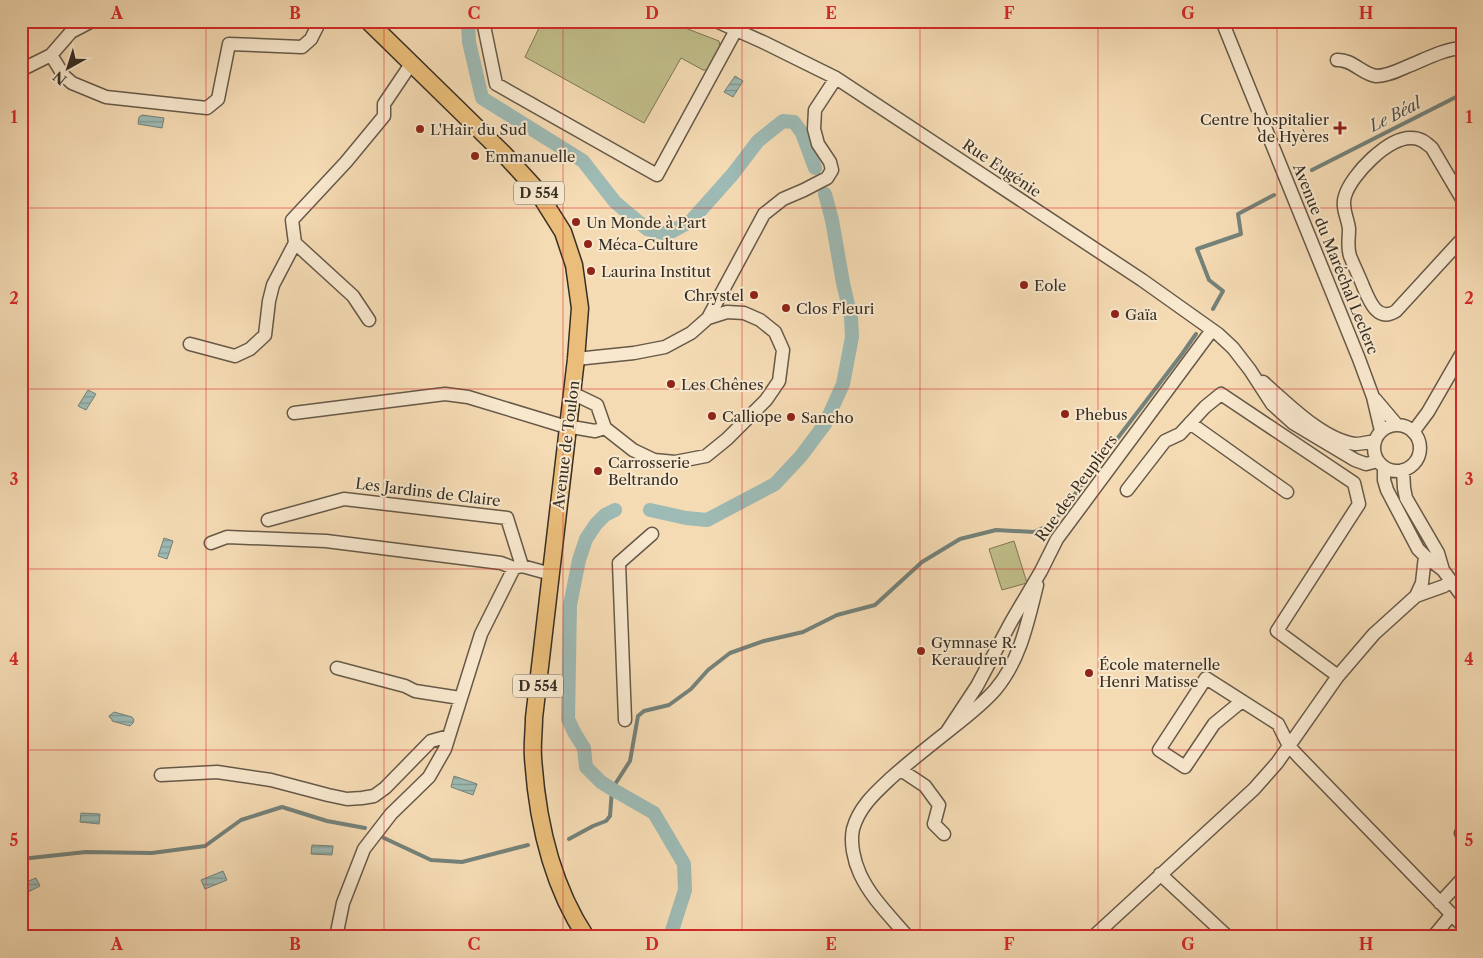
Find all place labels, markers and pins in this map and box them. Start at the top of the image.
place label: Centre hospitalier de Hyères [1200,110,1330,146]
place label: L'Hair du Sud [430,120,527,139]
marker: Centre hospitalier de Hyères [1333,121,1347,135]
marker: L'Hair du Sud [414,123,426,135]
place label: Emmanuelle [485,147,576,166]
marker: Emmanuelle [469,150,481,162]
place label: Un Monde à Part [586,213,707,232]
marker: Un Monde à Part [570,216,582,228]
place label: Méca-Culture [598,235,698,254]
marker: Méca-Culture [582,238,594,250]
place label: Laurina Institut [601,262,712,281]
marker: Laurina Institut [585,265,597,277]
place label: Eole [1034,276,1066,295]
marker: Eole [1018,279,1030,291]
place label: Chrystel [684,286,745,305]
marker: Chrystel [748,289,760,301]
place label: Clos Fleuri [796,299,875,318]
marker: Clos Fleuri [780,302,792,314]
place label: Gaïa [1125,305,1158,324]
marker: Gaïa [1109,308,1121,320]
place label: Les Chênes [681,375,763,394]
marker: Les Chênes [665,378,677,390]
place label: Phebus [1075,405,1128,424]
place label: Calliope [722,407,782,426]
place label: Sancho [801,408,854,427]
marker: Phebus [1059,408,1071,420]
marker: Calliope [706,410,718,422]
marker: Sancho [785,411,797,423]
place label: Carrosserie Beltrando [608,453,690,489]
marker: Carrosserie Beltrando [592,465,604,477]
place label: Gymnase R. Keraudren [931,633,1017,669]
marker: Gymnase R. Keraudren [915,645,927,657]
place label: École maternelle Henri Matisse [1099,655,1220,691]
marker: École maternelle Henri Matisse [1083,667,1095,679]

